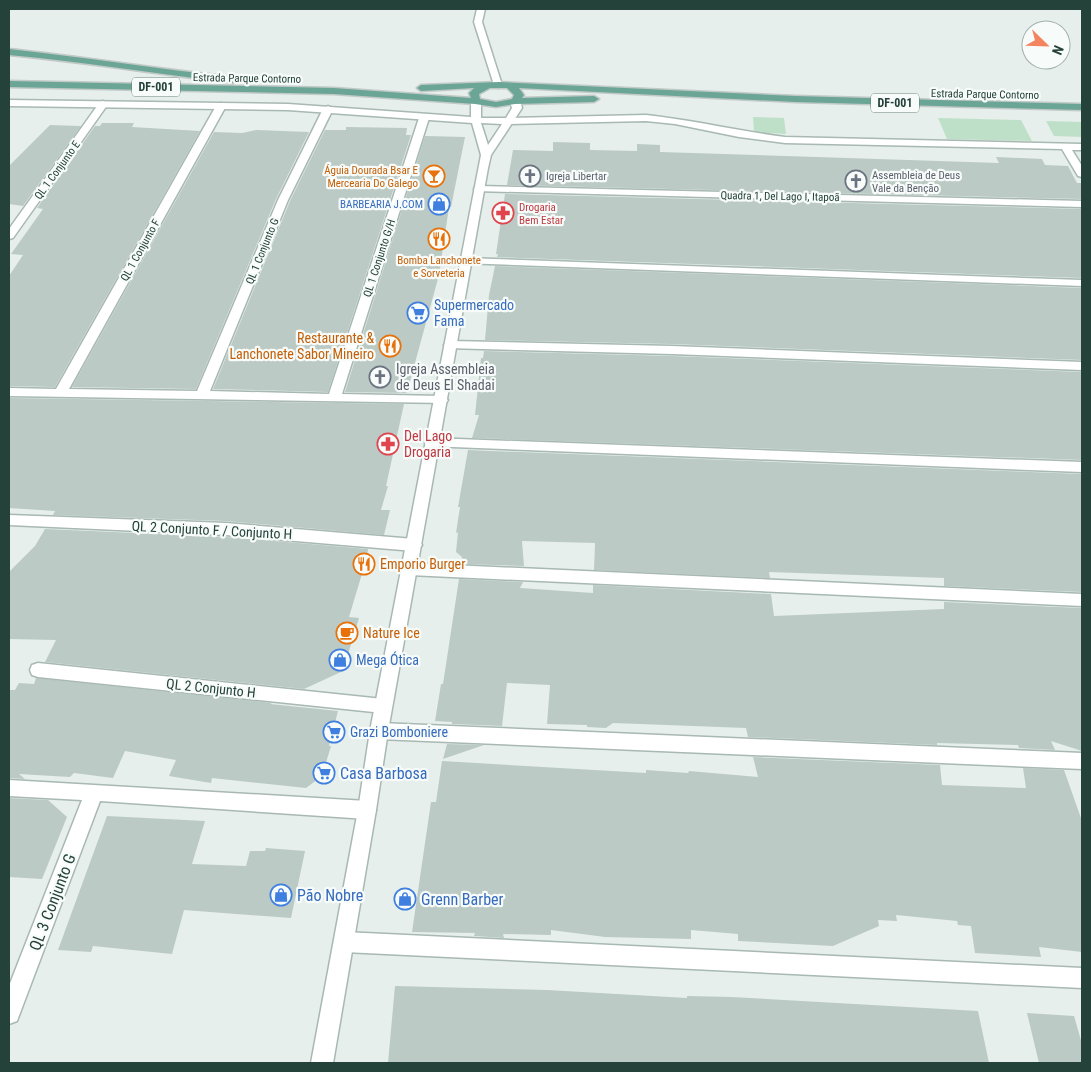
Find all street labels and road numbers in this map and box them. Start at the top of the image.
street label: Estrada Parque Contorno [193,71,302,86]
road number: DF-001 [132,77,180,96]
street label: Estrada Parque Contorno [931,87,1040,102]
road number: DF-001 [871,94,919,112]
street label: QL 1 Conjunto E [32,138,83,202]
street label: Quadra 1, Del Lago I, Itapoã [720,189,840,204]
street label: QL 1 Conjunto G [243,216,282,286]
street label: QL 1 Conjunto F [118,217,163,284]
street label: QL 1 Conjunto G/H [361,218,398,299]
street label: QL 2 Conjunto F / Conjunto H [131,518,293,542]
street label: QL 2 Conjunto H [166,675,256,701]
street label: QL 3 Conjunto G [25,851,80,953]

